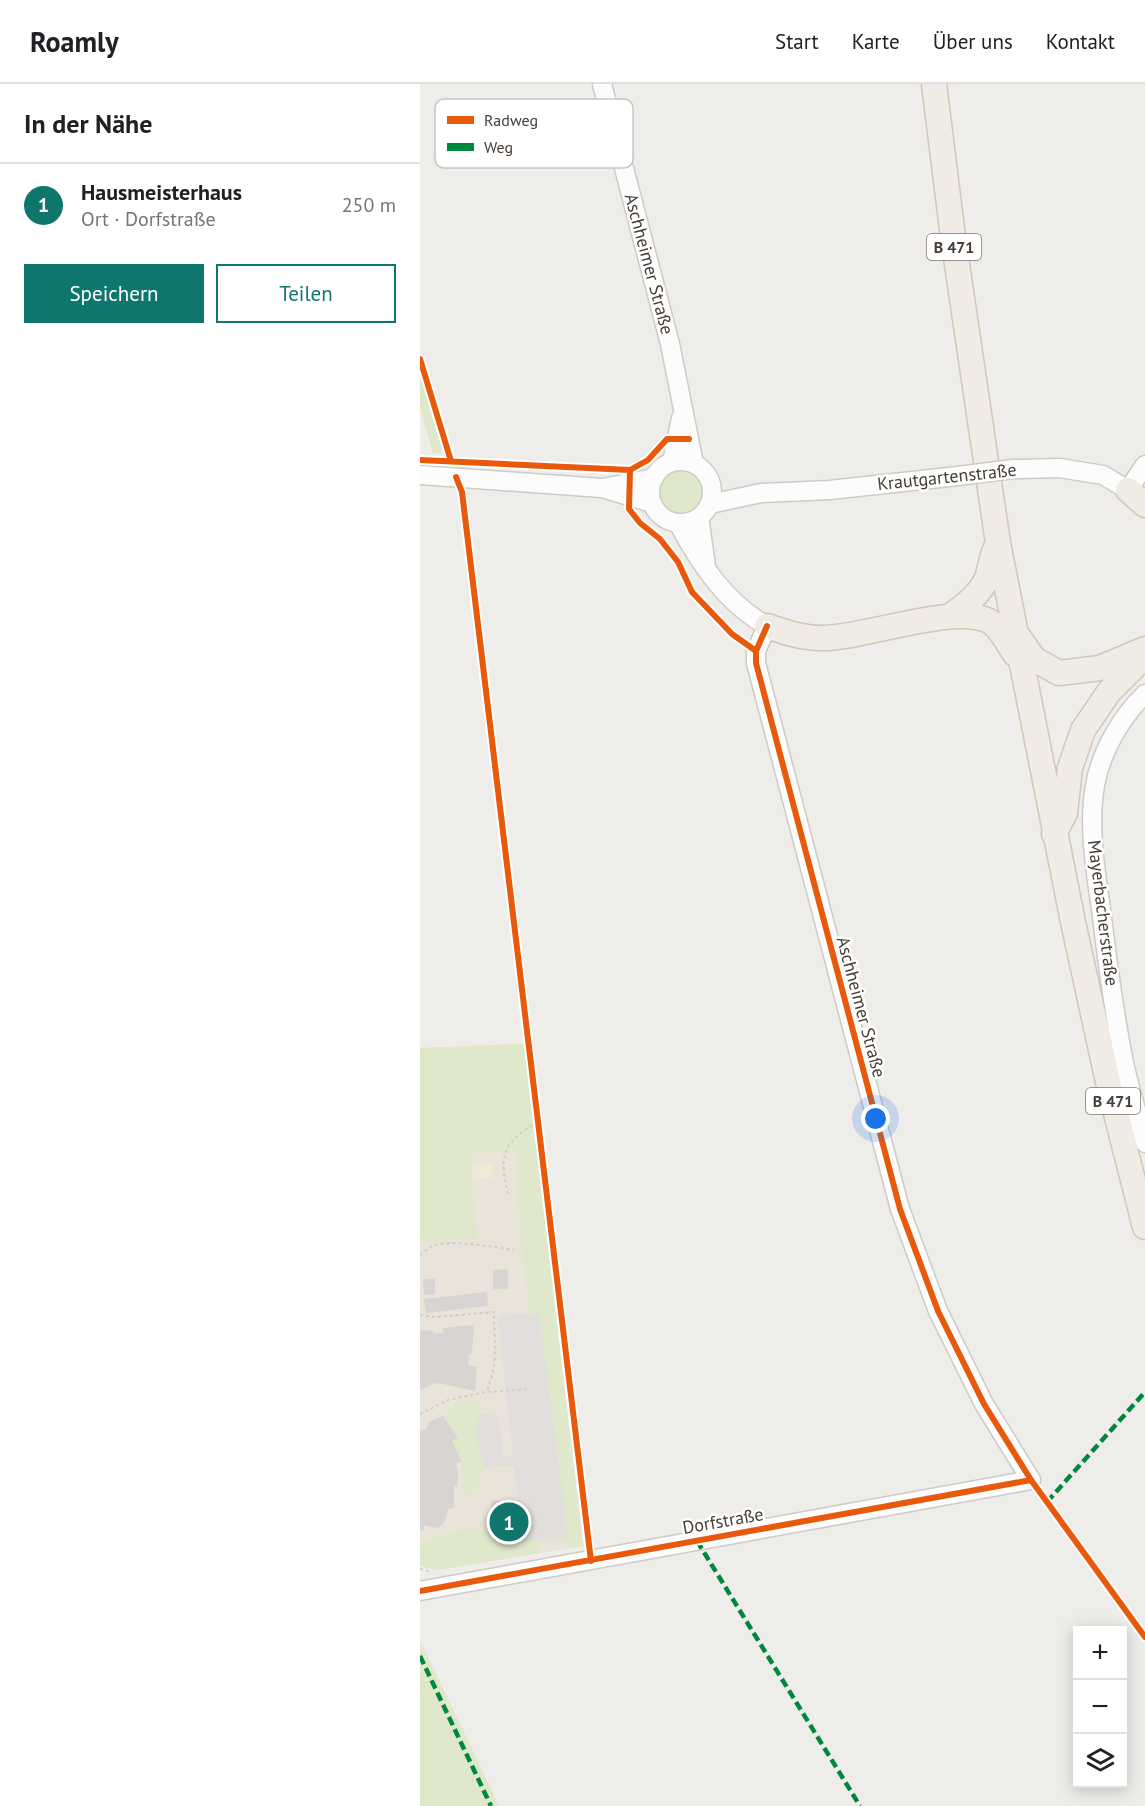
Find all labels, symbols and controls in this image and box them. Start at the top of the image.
text: Roamly [30,23,119,60]
text: Start [775,28,819,55]
text: Karte [852,28,900,55]
text: Über uns [933,28,1013,55]
text: Kontakt [1046,28,1115,55]
legend [435,99,633,168]
text: In der Nähe [24,107,152,140]
text: Radweg [484,110,538,130]
text: Weg [484,137,513,157]
text: Hausmeisterhaus [81,178,242,206]
street label: Aschheimer Straße [620,191,679,337]
text: 1 [38,192,49,218]
text: 250 m [342,192,396,218]
text: Ort · Dorfstraße [81,206,216,232]
road number: B 471 [927,234,981,260]
button: Speichern [24,264,204,323]
button: Teilen [216,264,396,323]
street label: Krautgartenstraße [876,458,1018,495]
street label: Mayerbacherstraße [1083,839,1124,987]
street label: Aschheimer Straße [832,934,891,1080]
road number: B 471 [1086,1088,1140,1114]
your location [861,1104,890,1133]
pin: 1 [490,1500,529,1544]
street label: Dorfstraße [681,1502,765,1539]
map controls [1073,1626,1127,1788]
button: + [1073,1626,1127,1680]
button: − [1073,1680,1127,1734]
button: layers [1073,1734,1127,1788]

